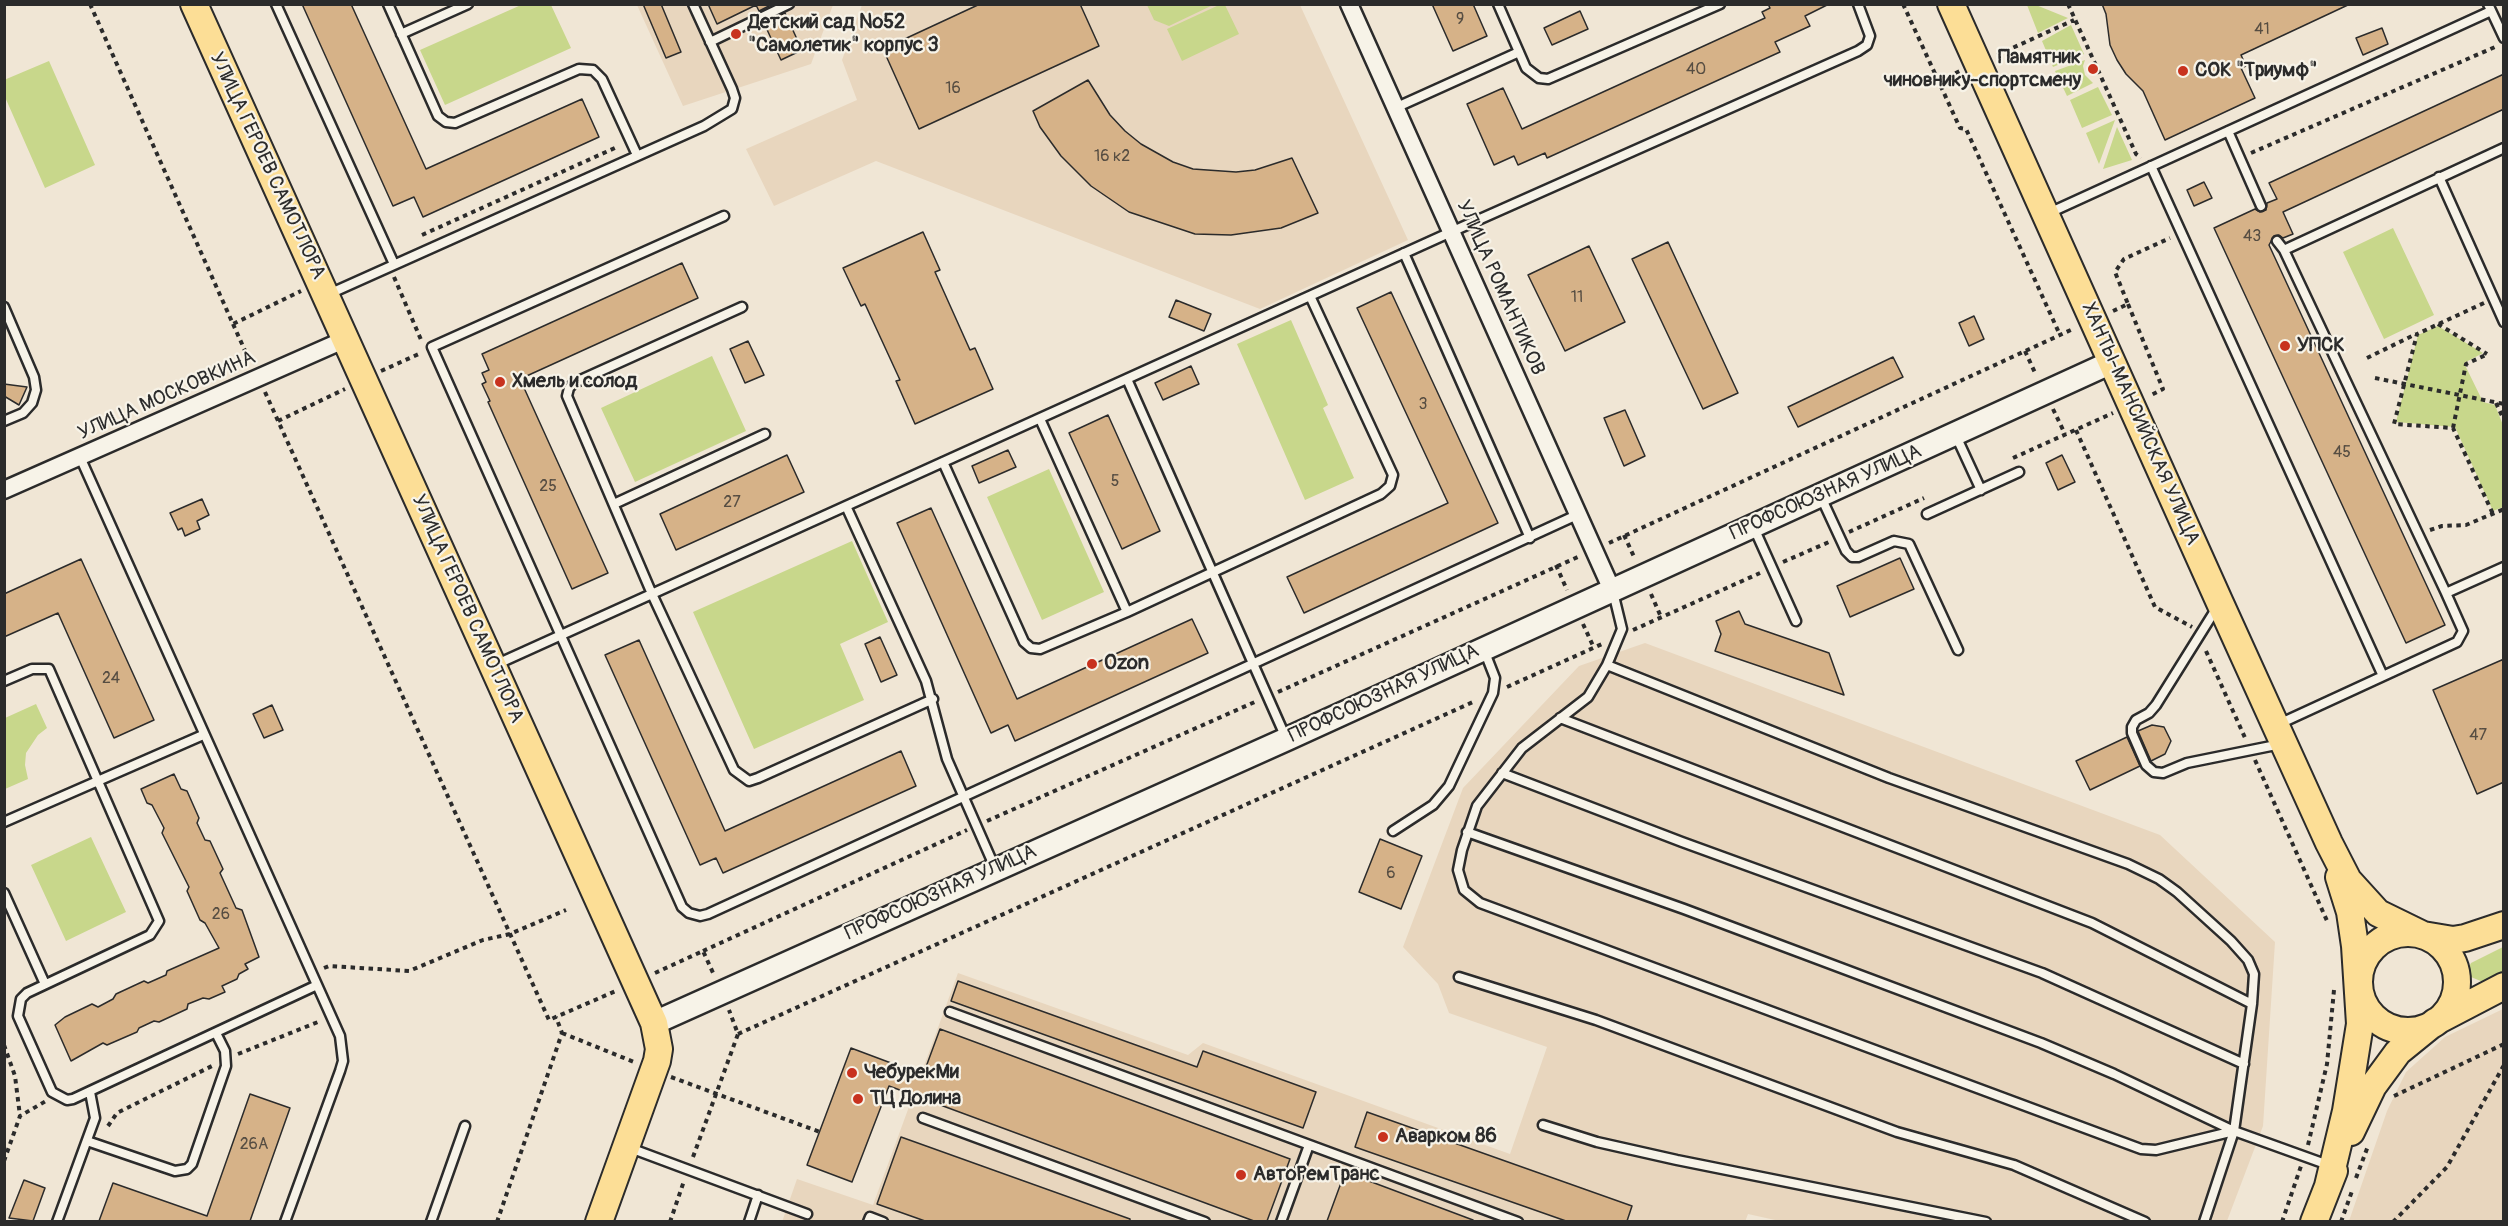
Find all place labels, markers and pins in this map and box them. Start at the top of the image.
place label: Детский сад №52 "Самолетик" корпус 3 [748,11,939,58]
marker: Детский сад №52 "Самолетик" корпус 3 [729,27,743,41]
place label: Памятник чиновнику-спортсмену [1883,46,2081,93]
place label: СОК "Триумф" [2195,59,2317,83]
marker: Памятник чиновнику-спортсмену [2086,62,2100,76]
marker: СОК "Триумф" [2176,64,2190,78]
place label: УПСК [2297,334,2345,358]
marker: УПСК [2278,339,2292,353]
place label: Хмель и солод [512,370,637,394]
marker: Хмель и солод [493,375,507,389]
place label: Ozon [1104,652,1149,676]
marker: Ozon [1085,657,1099,671]
place label: ЧебурекМи [864,1061,959,1085]
marker: ЧебурекМи [845,1066,859,1080]
place label: ТЦ Долина [870,1087,961,1111]
marker: ТЦ Долина [851,1092,865,1106]
place label: Аварком 86 [1395,1125,1497,1149]
marker: Аварком 86 [1376,1130,1390,1144]
place label: АвтоРемТранс [1253,1163,1380,1187]
marker: АвтоРемТранс [1234,1168,1248,1182]

